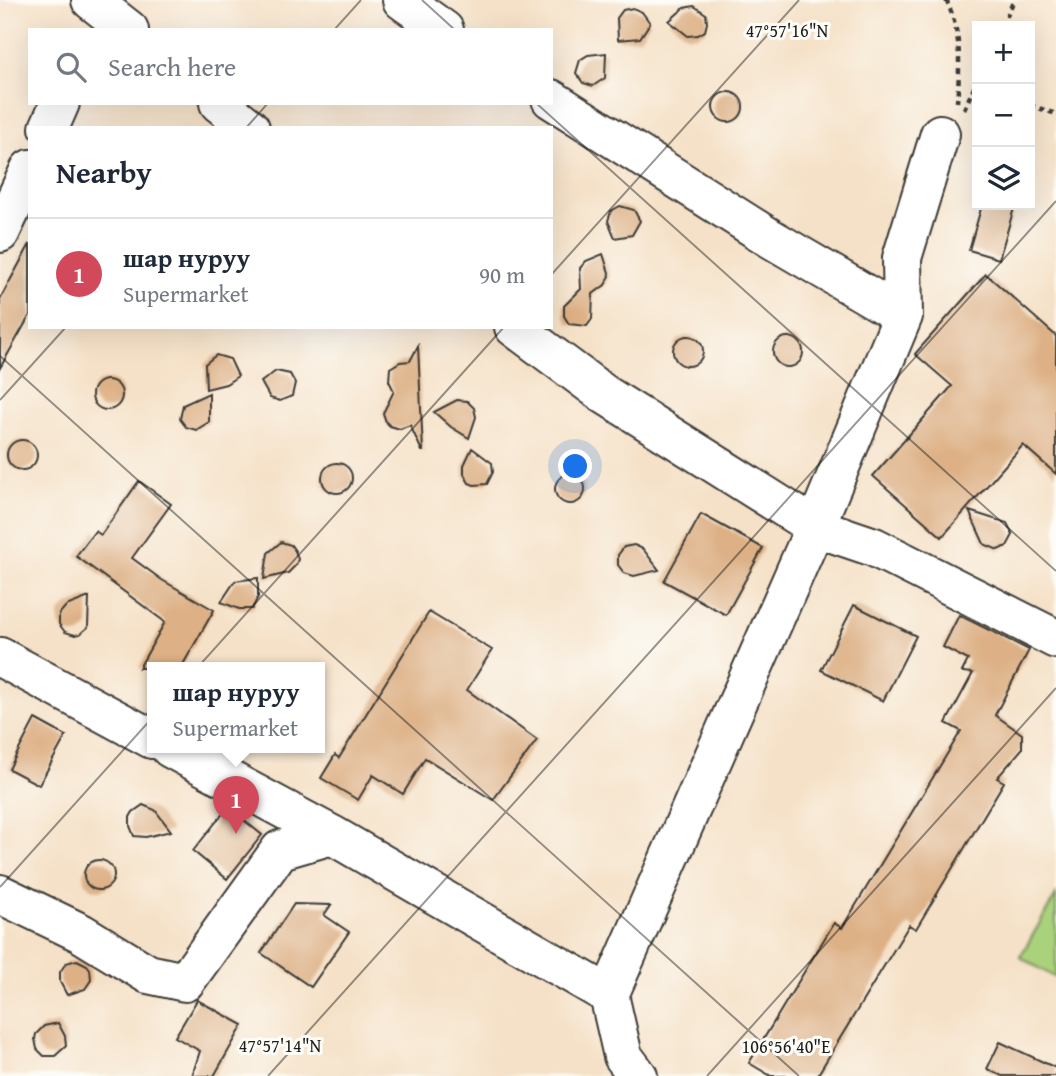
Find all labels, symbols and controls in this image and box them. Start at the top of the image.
text: 47°57'16"N [746,17,829,44]
map controls [972,21,1035,210]
button: + [972,21,1035,84]
search box [28,28,553,105]
text: Search here [108,47,236,86]
icon: search [52,48,90,86]
button: − [972,84,1035,147]
button: layers [972,147,1035,210]
text: Nearby [56,150,152,194]
text: шар нуруу [123,238,250,277]
text: 1 [73,258,85,291]
text: 90 m [479,258,525,291]
text: Supermarket [123,277,249,310]
your location [558,449,592,483]
popup [147,662,325,753]
text: шар нуруу [173,672,299,711]
text: Supermarket [173,711,298,744]
pin: 1 [213,776,259,834]
text: 47°57'14"N [239,1032,322,1059]
text: 106°56'40"E [742,1033,830,1060]

